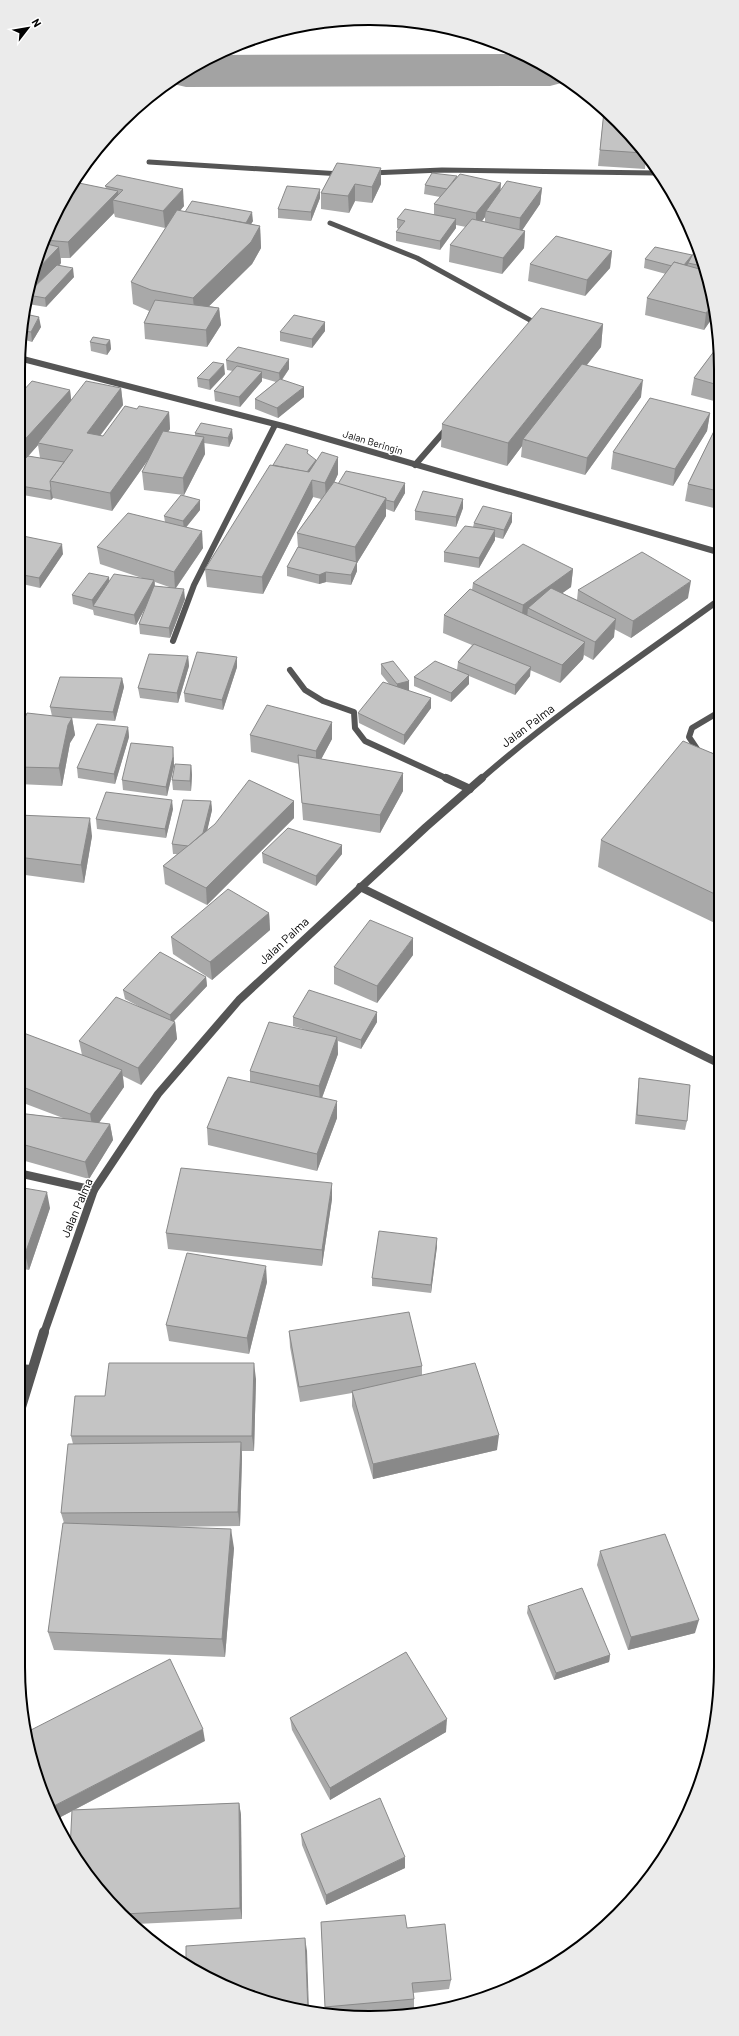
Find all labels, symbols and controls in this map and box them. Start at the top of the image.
north arrow [8,8,48,48]
text: N [30,16,44,29]
street label: Jalan Beringin [342,427,404,457]
street label: Jalan Palma [498,701,557,750]
street label: Jalan Palma [256,914,311,967]
street label: Jalan Palma [57,1176,95,1239]

